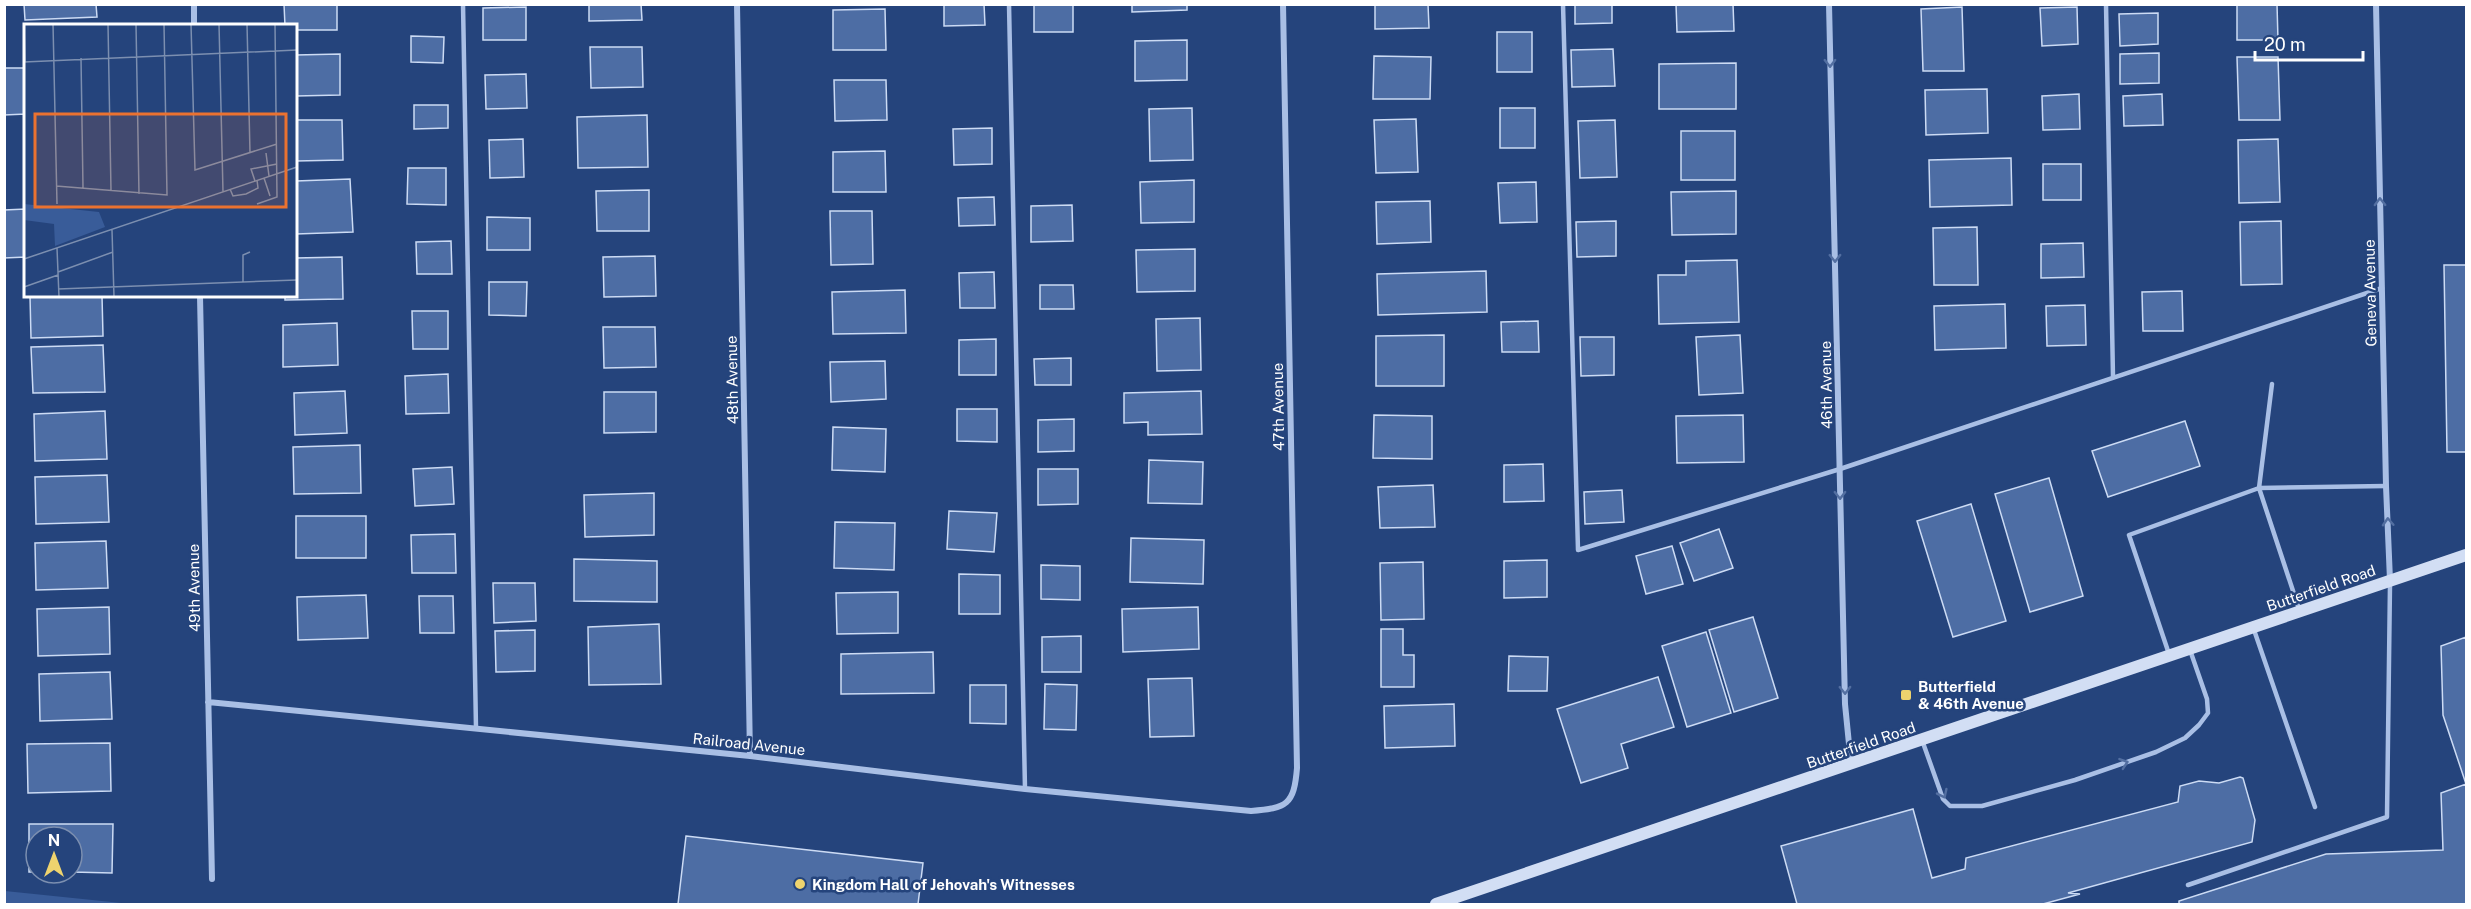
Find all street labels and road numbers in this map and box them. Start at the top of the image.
street label: Geneva Avenue [2361,239,2379,347]
street label: 48th Avenue [723,335,741,425]
street label: 46th Avenue [1817,341,1835,429]
street label: 47th Avenue [1269,363,1287,451]
street label: 49th Avenue [185,544,203,632]
street label: Butterfield Road [2264,561,2378,615]
street label: Butterfield Road [1804,718,1918,772]
street label: Railroad Avenue [692,730,806,758]

